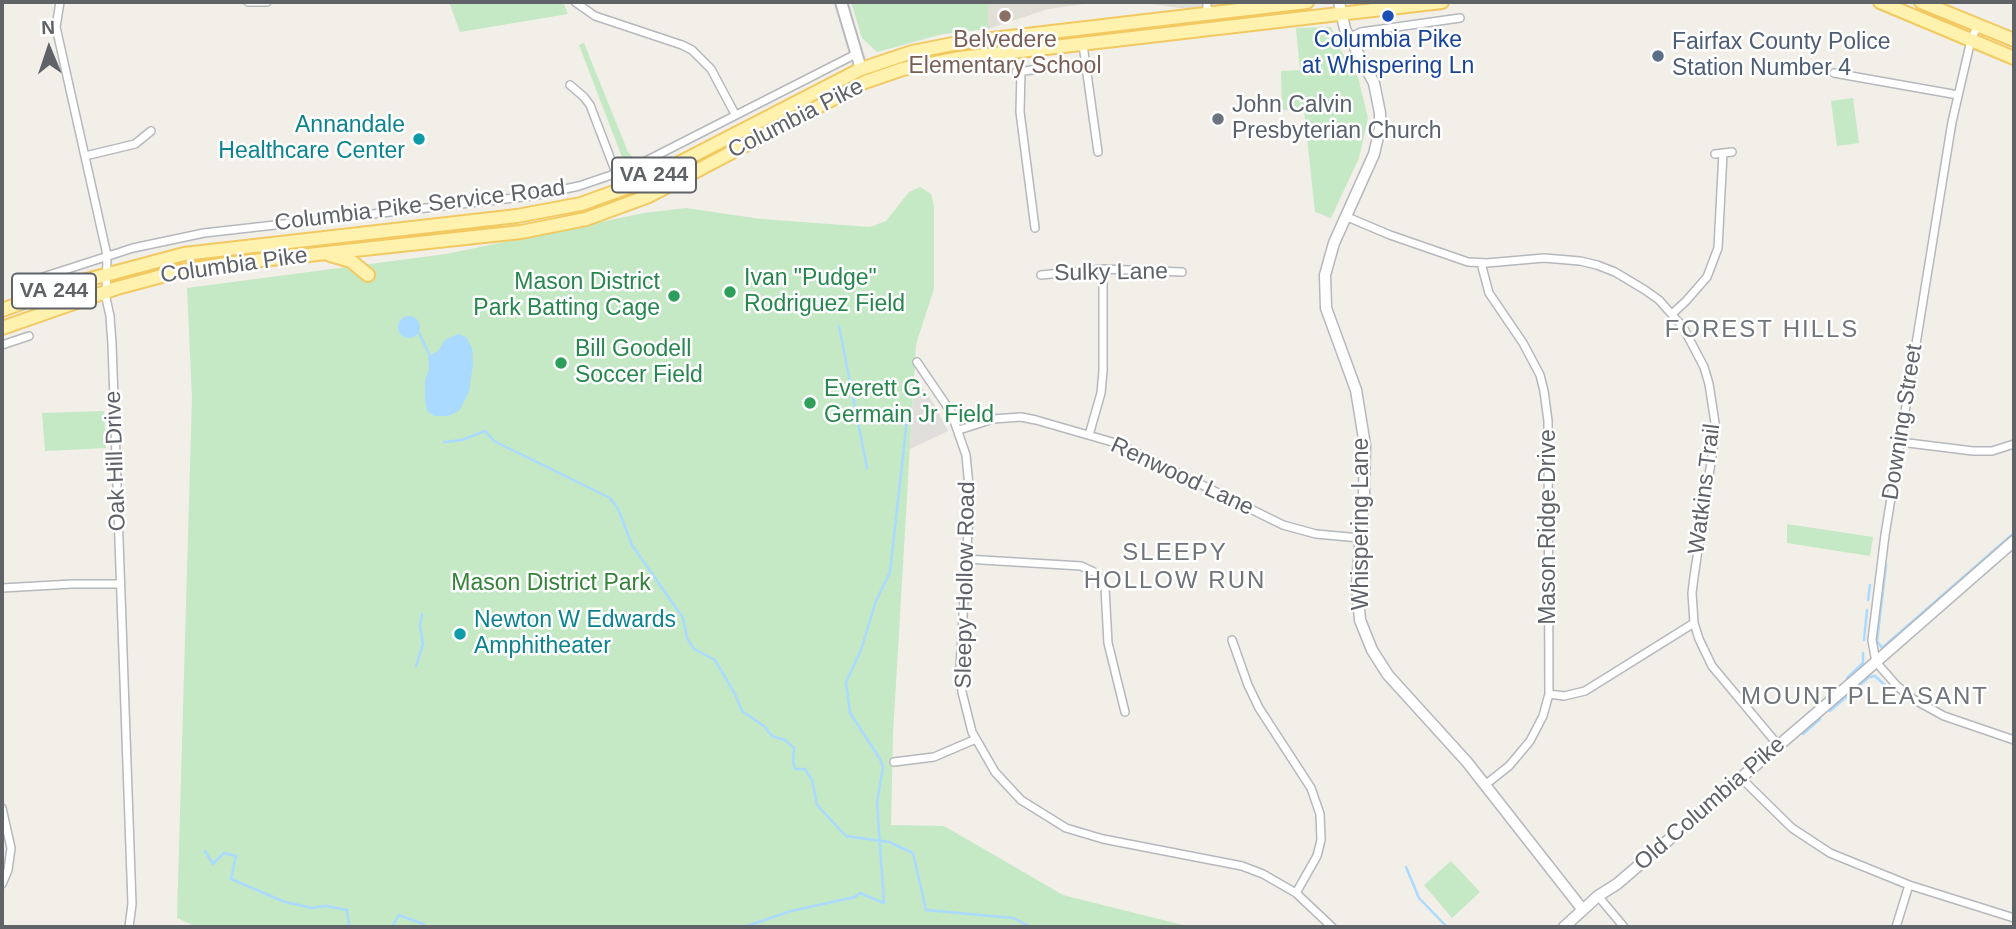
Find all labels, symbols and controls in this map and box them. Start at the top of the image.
marker: Belvedere Elementary School [997,8,1013,24]
marker: Columbia Pike at Whispering Ln [1380,8,1396,24]
north arrow [14,14,84,84]
text: N [41,17,55,38]
place label: Belvedere Elementary School [908,27,1102,81]
place label: Columbia Pike at Whispering Ln [1302,27,1474,81]
place label: Fairfax County Police Station Number 4 [1672,29,1891,83]
marker: Fairfax County Police Station Number 4 [1650,48,1666,64]
street label: Columbia Pike [724,73,868,165]
place label: John Calvin Presbyterian Church [1232,92,1442,146]
marker: John Calvin Presbyterian Church [1210,111,1226,127]
place label: Annandale Healthcare Center [218,112,405,166]
marker: Annandale Healthcare Center [411,131,427,147]
road number: VA 244 [612,158,696,192]
street label: Columbia Pike Service Road [273,174,567,238]
street label: Columbia Pike [159,242,309,290]
street label: Sulky Lane [1054,258,1168,288]
place label: Ivan "Pudge" Rodriguez Field [744,265,905,319]
place label: Mason District Park Batting Cage [473,269,660,323]
road number: VA 244 [12,274,96,308]
marker: Ivan "Pudge" Rodriguez Field [722,284,738,300]
marker: Mason District Park Batting Cage [666,288,682,304]
district label: FOREST HILLS [1666,316,1858,344]
place label: Bill Goodell Soccer Field [575,336,703,390]
street label: Downing Street [1877,342,1929,502]
marker: Bill Goodell Soccer Field [553,355,569,371]
place label: Everett G. Germain Jr Field [824,376,994,430]
street label: Oak Hill Drive [100,390,132,532]
marker: Everett G. Germain Jr Field [802,395,818,411]
street label: Watkins Trail [1683,422,1727,556]
street label: Mason Ridge Drive [1535,429,1563,625]
street label: Renwood Lane [1106,432,1258,522]
street label: Whispering Lane [1348,438,1376,610]
street label: Sleepy Hollow Road [950,481,982,689]
district label: SLEEPY HOLLOW RUN [1085,539,1265,595]
park label: Mason District Park [451,570,651,598]
place label: Newton W Edwards Amphitheater [474,607,676,661]
marker: Newton W Edwards Amphitheater [452,626,468,642]
district label: MOUNT PLEASANT [1743,683,1987,711]
street label: Old Columbia Pike [1629,731,1791,877]

